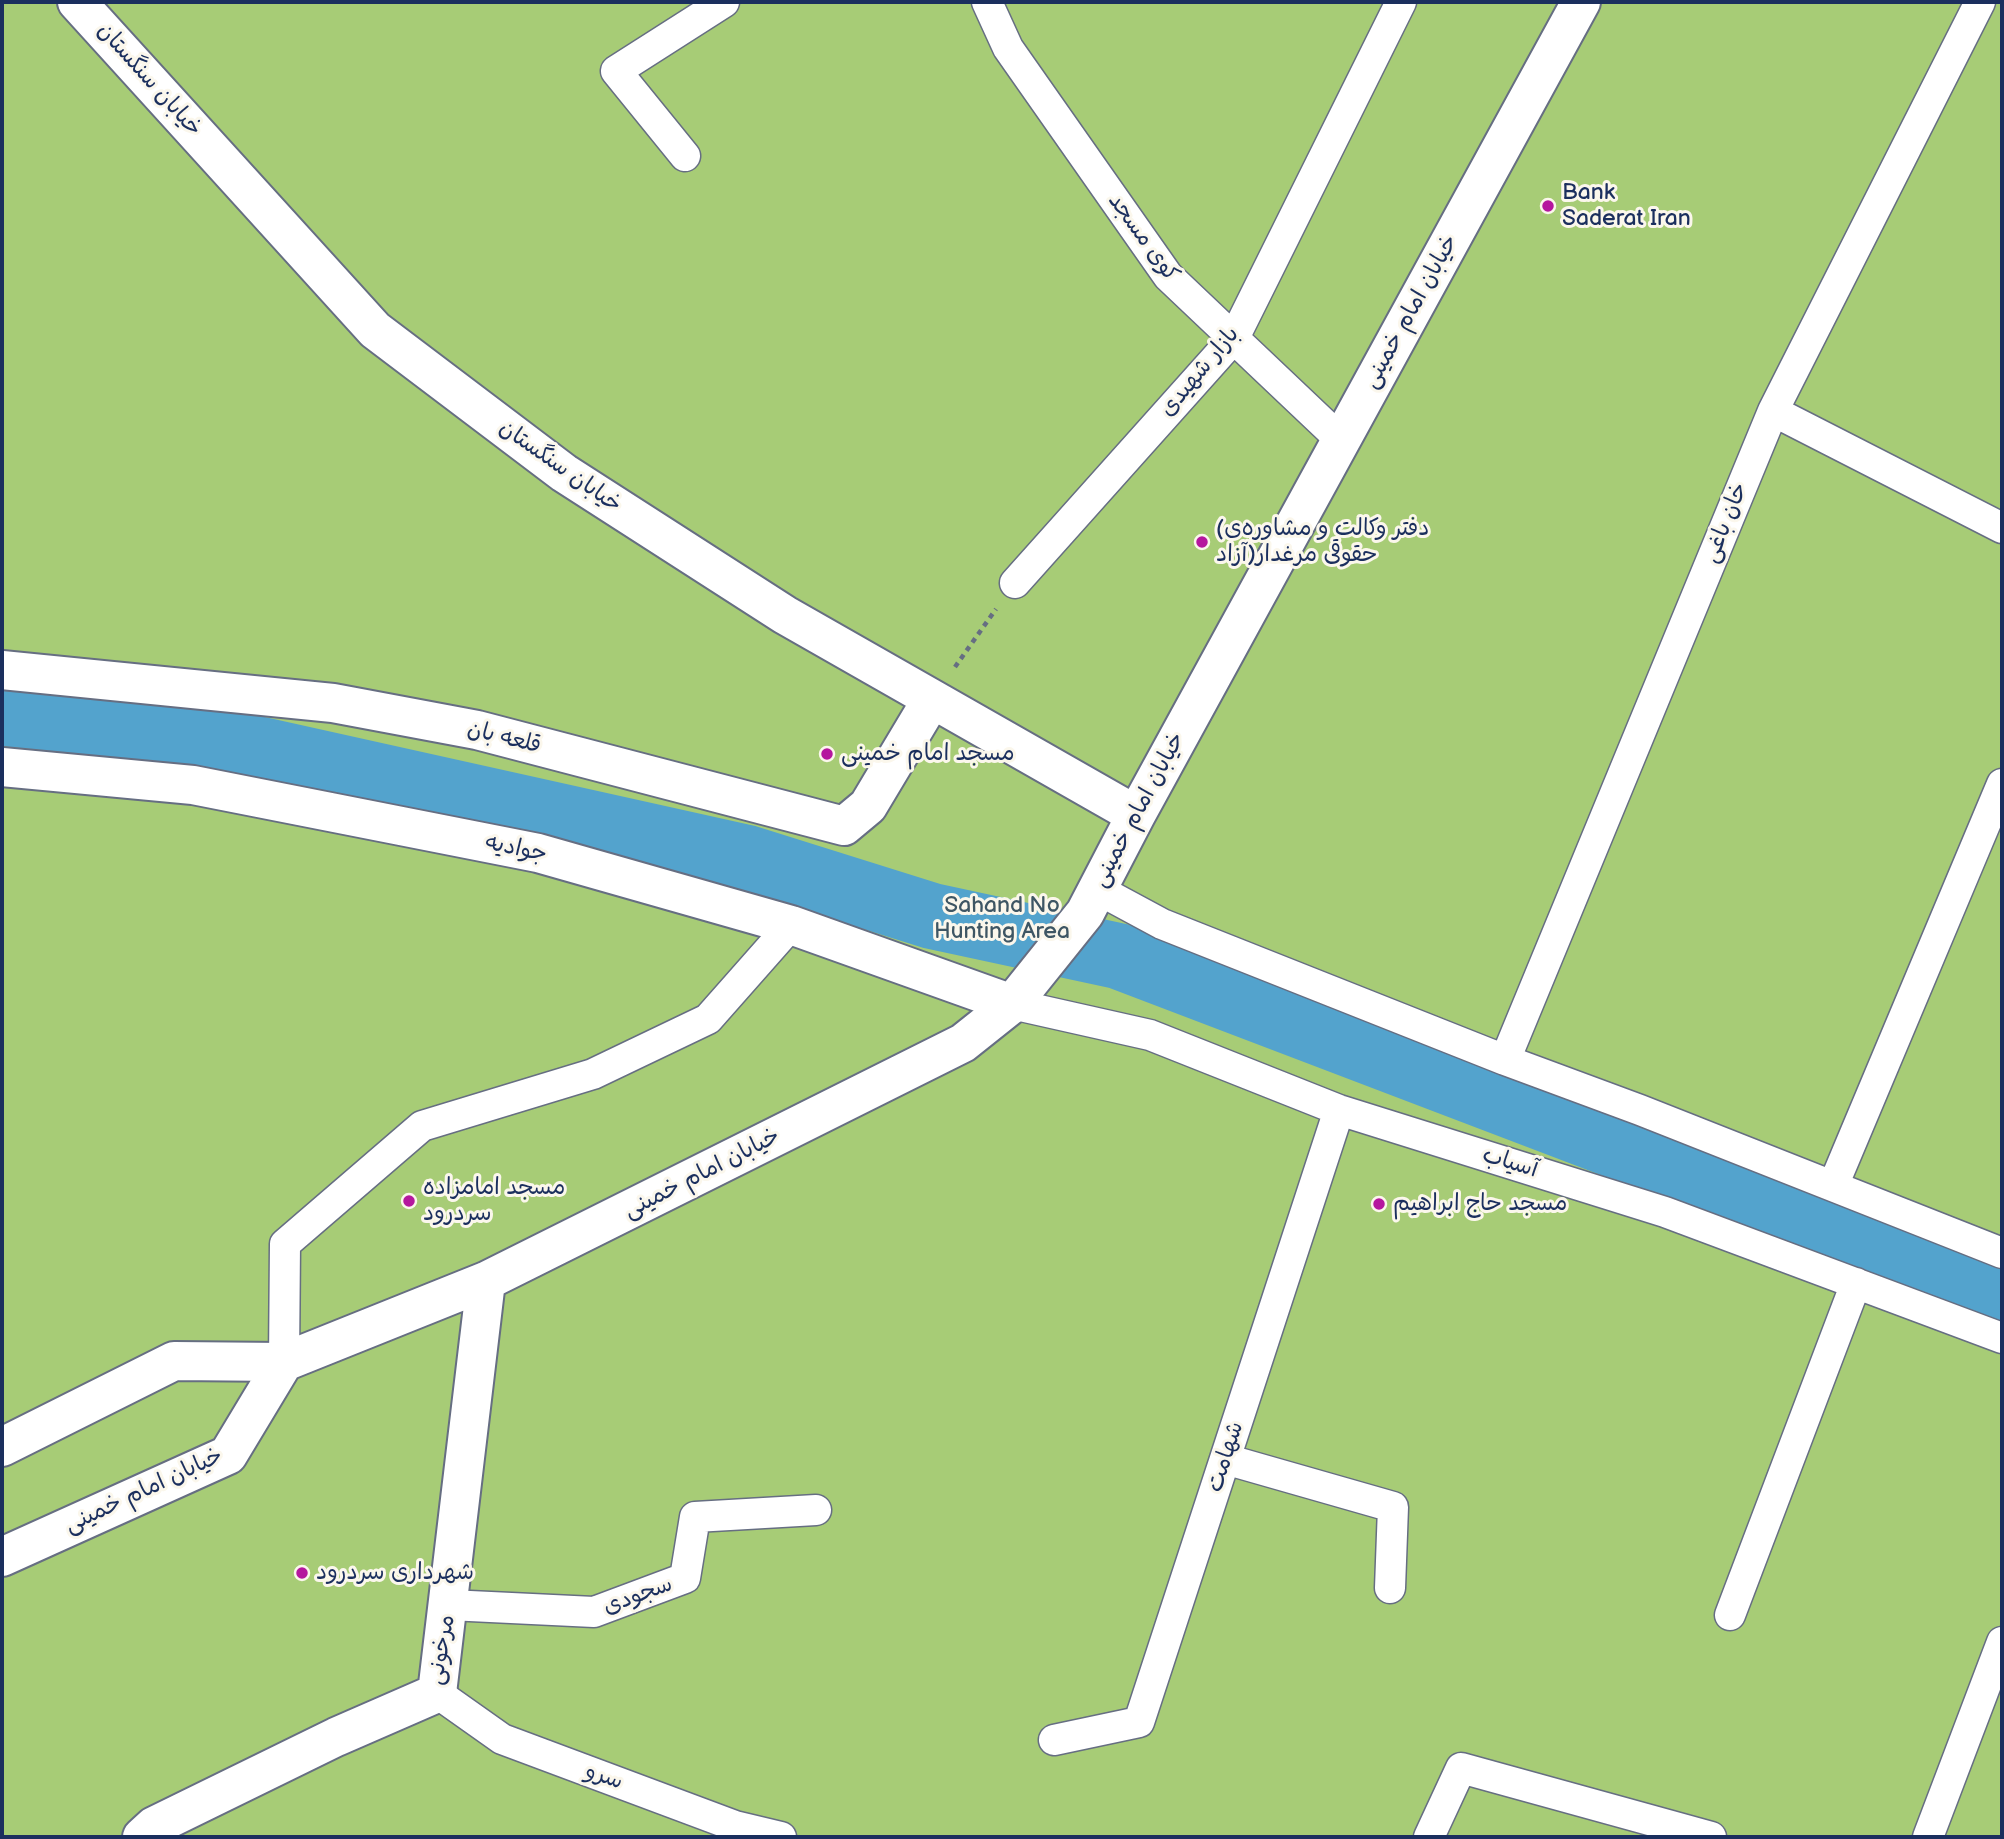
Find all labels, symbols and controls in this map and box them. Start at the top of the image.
street label: خیابان سنگستان [91,18,207,142]
place label: Bank Saderat Iran [1562,179,1691,233]
street label: کوی مسجد [1102,188,1184,288]
marker: Bank Saderat Iran [1540,198,1556,214]
street label: خیابان امام خمینی [1357,230,1465,394]
street label: بازار شهیدی [1154,321,1246,423]
street label: خیابان سنگستان [493,415,627,519]
street label: خان باغی [1697,479,1755,567]
place label: (دفتر وکالت و مشاوره‌ی حقوقی مرغدار(آزاد [1216,515,1429,569]
marker: (دفتر وکالت و مشاوره‌ی حقوقی مرغدار(آزاد [1194,534,1210,550]
street label: قلعه بان [464,716,544,760]
street label: خیابان امام خمینی [1087,728,1191,892]
place label: مسجد امام خمینی [841,740,1015,768]
marker: مسجد امام خمینی [819,746,835,762]
street label: جوادیه [483,829,549,869]
park label: Sahand No Hunting Area [934,892,1070,946]
street label: خیابان امام خمینی [619,1123,785,1225]
street label: آسیاب [1479,1141,1541,1185]
place label: مسجد امامزاده سردرود [423,1174,565,1228]
place label: مسجد حاج ابراهیم [1393,1190,1567,1218]
marker: مسجد امامزاده سردرود [401,1193,417,1209]
marker: مسجد حاج ابراهیم [1371,1196,1387,1212]
street label: شهامت [1202,1418,1250,1496]
street label: خیابان امام خمینی [60,1442,228,1540]
place label: شهرداری سردرود [316,1559,474,1587]
marker: شهرداری سردرود [294,1565,310,1581]
street label: سجودی [599,1571,677,1621]
street label: مرخونی [422,1613,462,1687]
street label: سرو [581,1757,627,1797]

